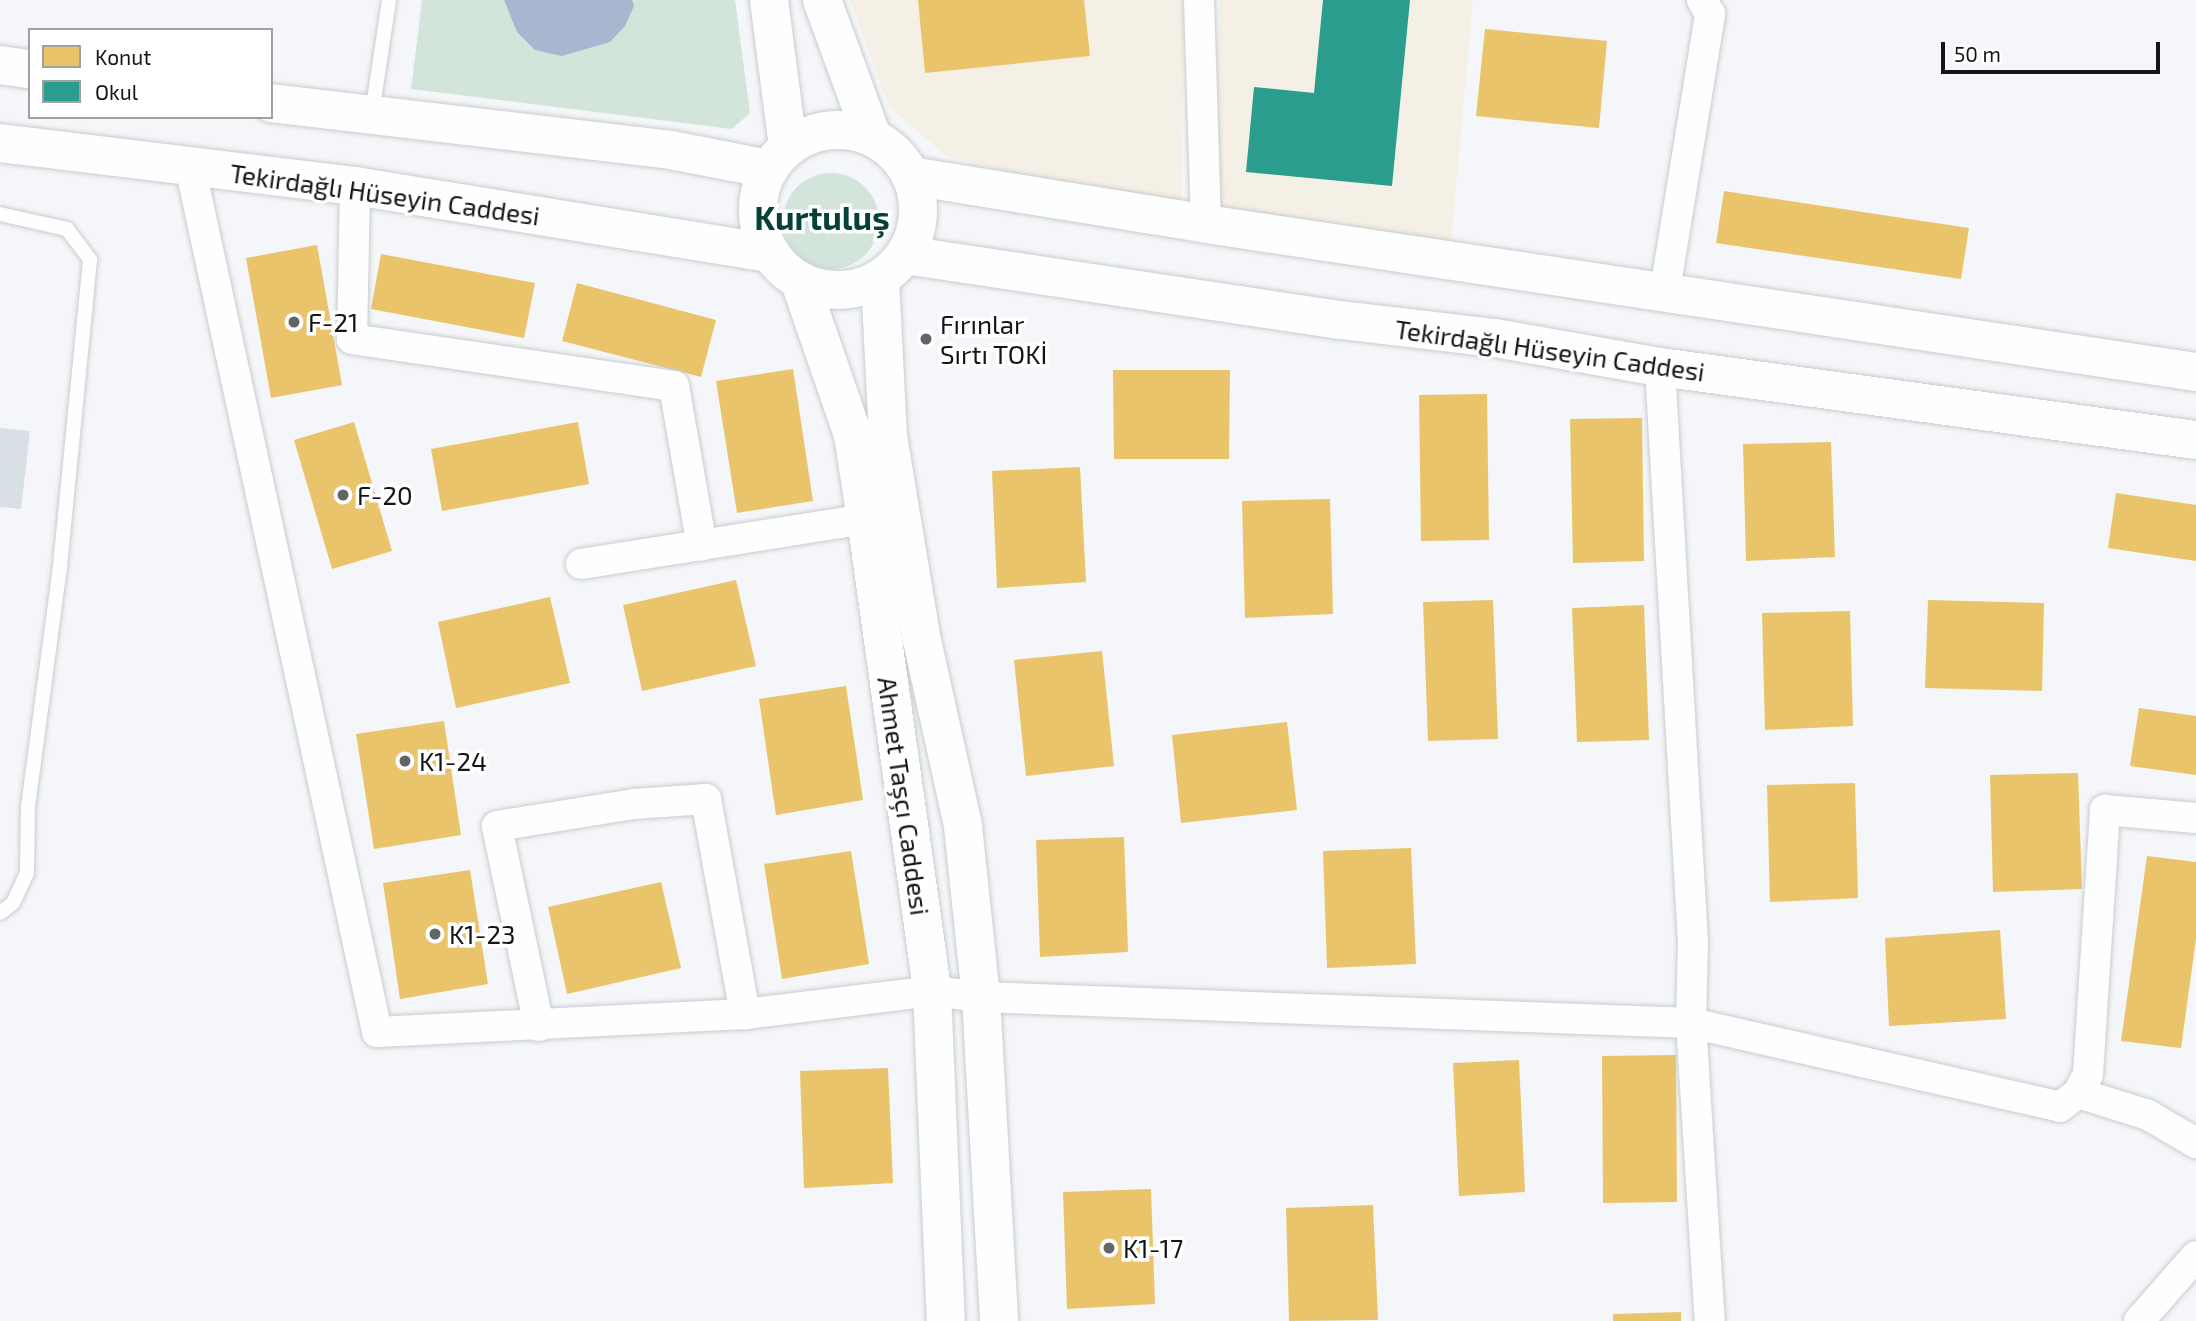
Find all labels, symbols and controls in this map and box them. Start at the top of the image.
legend [28,28,273,119]
scale bar [1944,28,2163,72]
text: 50 m [1954,41,2001,66]
text: Konut [95,44,151,69]
text: Okul [95,79,138,104]
street label: Tekirdağlı Hüseyin Caddesi [228,157,542,231]
district label: Kurtuluş [754,198,890,238]
place label: F-21 [308,306,358,338]
place label: Fırınlar Sırtı TOKİ [940,308,1048,370]
street label: Tekirdağlı Hüseyin Caddesi [1393,313,1707,387]
marker: F-21 [286,314,302,330]
marker: Fırınlar Sırtı TOKİ [918,331,934,347]
place label: F-20 [357,479,413,511]
marker: F-20 [335,487,351,503]
street label: Ahmet Taşçı Caddesi [872,674,936,918]
place label: K1-24 [419,745,487,777]
marker: K1-24 [397,753,413,769]
place label: K1-23 [449,918,515,950]
marker: K1-23 [427,926,443,942]
place label: K1-17 [1123,1232,1183,1264]
marker: K1-17 [1101,1240,1117,1256]

